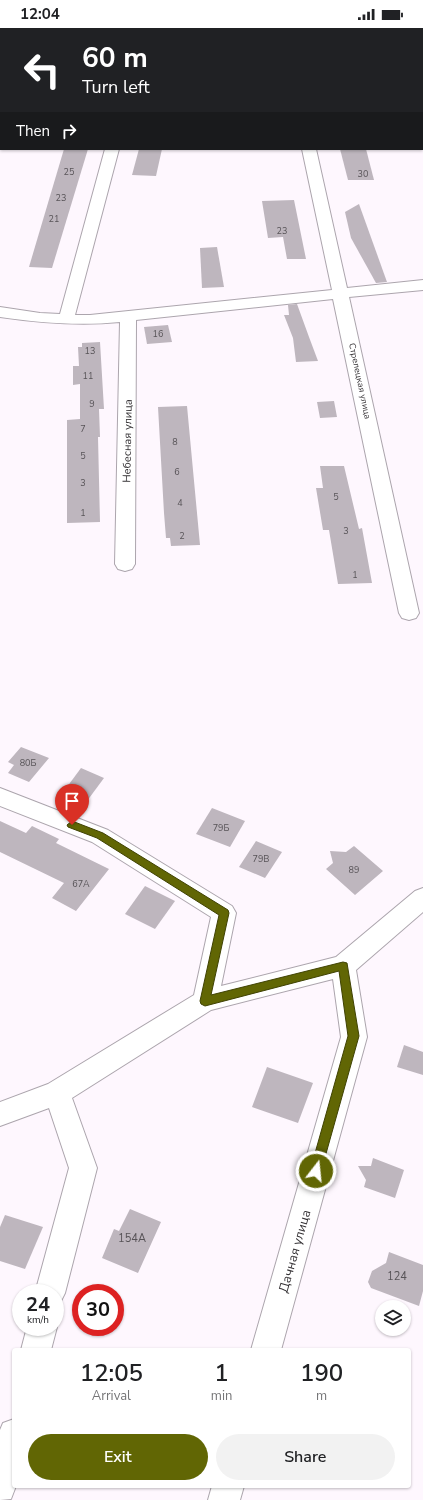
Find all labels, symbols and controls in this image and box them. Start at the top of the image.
text: 12:04 [20,4,60,24]
text: 60 m [82,39,148,77]
icon: left [16,44,68,96]
text: Turn left [82,75,150,99]
icon: right [58,120,80,142]
text: Then [16,121,50,141]
house number: 25 [64,166,74,178]
house number: 30 [358,168,368,180]
house number: 23 [56,192,66,204]
house number: 21 [49,213,59,225]
house number: 23 [277,225,287,237]
house number: 16 [153,328,163,340]
street label: Стрелецкая улица [346,342,374,420]
house number: 13 [85,345,95,357]
house number: 11 [83,370,93,382]
house number: 9 [89,398,95,410]
street label: Небесная улица [119,399,136,483]
house number: 7 [80,423,86,435]
house number: 8 [172,436,178,448]
house number: 5 [80,450,86,462]
house number: 6 [174,466,180,478]
house number: 3 [80,477,86,489]
house number: 5 [333,491,339,503]
house number: 4 [177,497,183,509]
house number: 1 [80,507,86,519]
house number: 3 [343,525,349,537]
house number: 2 [179,530,185,542]
house number: 1 [352,569,358,581]
house number: 80Б [20,757,36,769]
pin [55,784,89,825]
icon: arrive [61,790,83,812]
house number: 79Б [213,822,229,834]
house number: 79В [253,853,269,865]
house number: 89 [349,864,359,876]
house number: 67А [72,878,90,890]
position arrow [295,1150,337,1192]
street label: Дачная улица [275,1208,315,1295]
house number: 154А [118,1231,146,1246]
house number: 124 [387,1269,407,1284]
speed limit sign: 30 [72,1284,124,1336]
text: 24 [26,1291,50,1318]
map controls [375,1300,411,1336]
button: layers [375,1300,411,1336]
text: km/h [27,1313,49,1327]
text: 12:05 [80,1357,143,1389]
text: 1 [214,1357,229,1389]
text: 190 [300,1357,343,1389]
text: Arrival [92,1387,131,1405]
text: min [211,1387,232,1405]
text: m [316,1387,327,1405]
button: Exit [28,1434,208,1480]
button: Share [216,1434,395,1480]

